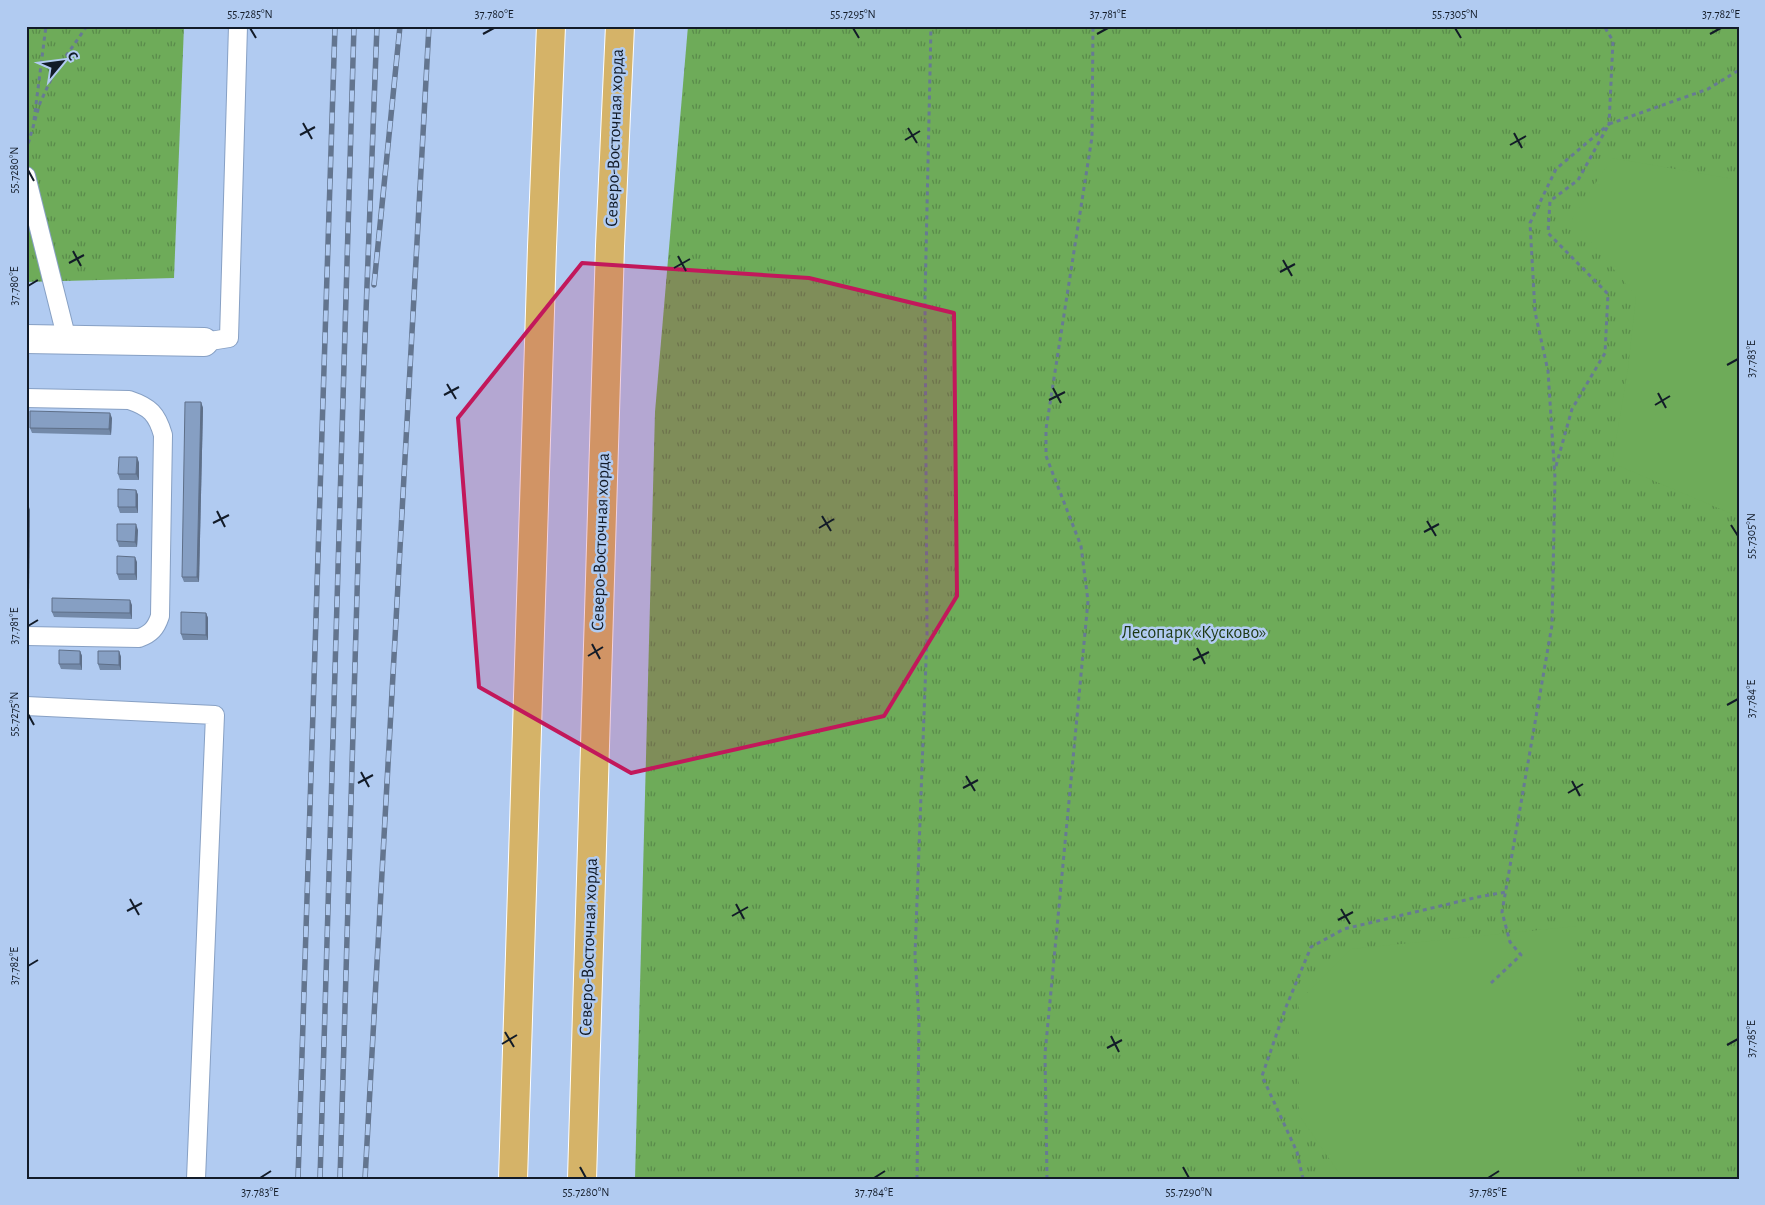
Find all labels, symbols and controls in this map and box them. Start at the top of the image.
text: 55.7285°N [227,8,273,20]
text: 37.780°E [474,8,514,20]
text: 55.7295°N [830,8,876,20]
text: 37.781°E [1090,8,1127,20]
text: 55.7305°N [1432,8,1478,20]
text: 37.782°E [1702,8,1740,20]
north arrow [38,38,88,88]
text: С [64,49,81,63]
street label: Северо-Восточная хорда [603,49,627,227]
text: 55.7280°N [8,147,20,193]
text: 37.780°E [8,266,20,306]
text: 37.783°E [1745,340,1757,378]
street label: Северо-Восточная хорда [589,453,613,631]
text: 55.7305°N [1745,513,1757,559]
text: 37.781°E [8,607,20,644]
park label: Лесопарк «Кусково» [1122,624,1266,642]
text: 37.784°E [1745,680,1757,718]
text: 55.7275°N [8,692,20,736]
street label: Северо-Восточная хорда [577,858,601,1036]
text: 37.782°E [8,947,20,985]
text: 37.785°E [1745,1020,1757,1058]
text: 37.783°E [241,1186,279,1198]
text: 55.7280°N [563,1186,609,1198]
text: 37.784°E [855,1186,893,1198]
text: 55.7290°N [1166,1186,1212,1198]
text: 37.785°E [1469,1186,1507,1198]

